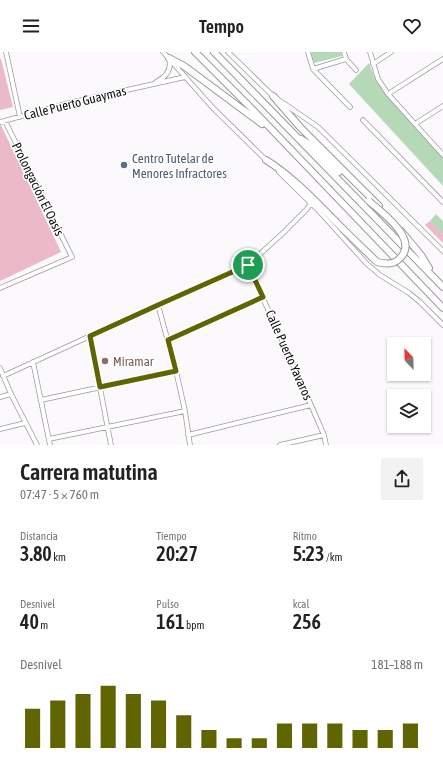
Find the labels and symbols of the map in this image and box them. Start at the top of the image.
street label: Calle Puerto Guaymas [22,83,128,123]
street label: Prolongación El Oasis [9,140,67,238]
place label: Centro Tutelar de Menores Infractores [132,151,227,181]
marker: Centro Tutelar de Menores Infractores [119,160,129,170]
pin [231,248,265,282]
street label: Calle Puerto Yavaros [262,308,316,403]
north arrow [387,337,431,381]
place label: Miramar [113,354,154,369]
marker: Miramar [100,356,110,366]

